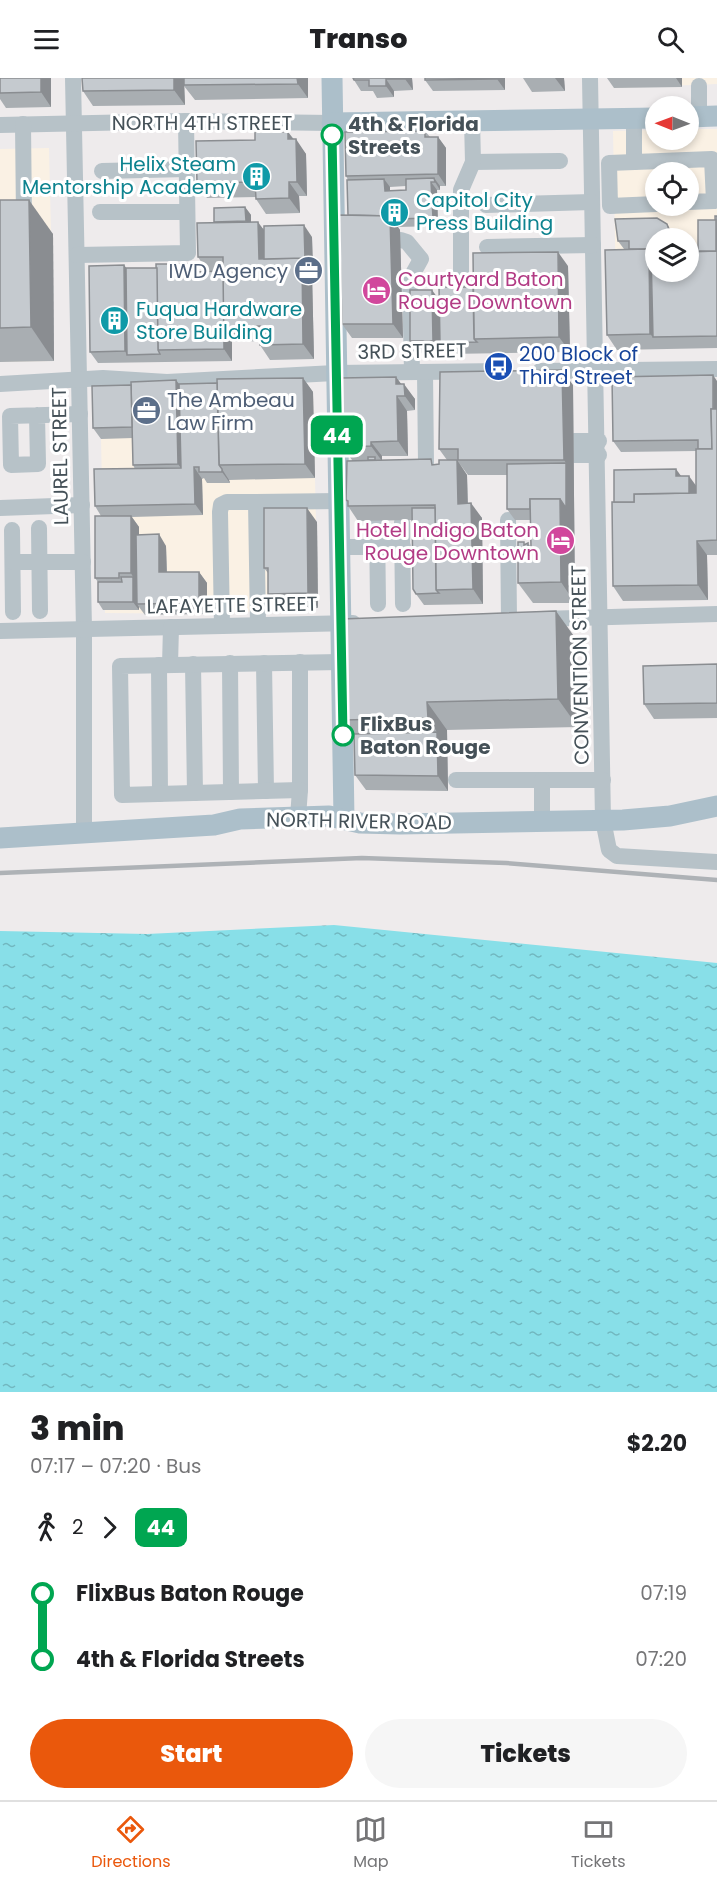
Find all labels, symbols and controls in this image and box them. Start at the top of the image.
text: Transo [310,20,407,57]
icon: menu [30,23,63,56]
icon: search [654,23,687,56]
north arrow [645,96,699,150]
map controls [645,96,699,282]
street label: NORTH 4TH STREET [112,109,292,137]
place label: 4th & Florida Streets [348,110,479,161]
marker: 4th & Florida Streets [321,124,343,146]
place label: Helix Steam Mentorship Academy [22,150,236,201]
building icon: Helix Steam Mentorship Academy [241,160,273,192]
button: locate [645,162,699,216]
place label: Capitol City Press Building [416,186,553,237]
building icon: Capitol City Press Building [379,196,411,228]
button: layers [645,228,699,282]
office icon: IWD Agency [293,255,325,287]
place label: IWD Agency [168,257,288,285]
place label: Courtyard Baton Rouge Downtown [398,265,572,316]
hotel icon: Courtyard Baton Rouge Downtown [361,274,393,306]
place label: Fuqua Hardware Store Building [136,295,302,346]
building icon: Fuqua Hardware Store Building [99,304,131,336]
street label: 3RD STREET [357,336,467,366]
place label: 200 Block of Third Street [519,340,638,391]
bus stop icon: 200 Block of Third Street [482,350,514,382]
place label: The Ambeau Law Firm [167,386,295,437]
street label: LAUREL STREET [45,387,75,525]
office icon: The Ambeau Law Firm [130,395,162,427]
line badge: 44 [310,416,364,454]
text: 44 [323,421,351,450]
place label: Hotel Indigo Baton Rouge Downtown [356,516,539,567]
hotel icon: Hotel Indigo Baton Rouge Downtown [544,525,576,557]
street label: CONVENTION STREET [564,565,596,765]
street label: LAFAYETTE STREET [146,590,318,620]
place label: FlixBus Baton Rouge [360,710,491,761]
marker: FlixBus Baton Rouge [332,724,354,746]
street label: NORTH RIVER ROAD [266,805,452,837]
text: 3 min [30,1405,124,1452]
text: $2.20 [627,1428,687,1459]
text: 07:17 – 07:20 · Bus [30,1452,202,1480]
icon: walk [30,1511,63,1544]
icon: forward [93,1511,126,1544]
text: 2 [72,1513,84,1541]
text: 44 [147,1513,175,1542]
text: FlixBus Baton Rouge [76,1578,304,1609]
text: 07:19 [640,1579,687,1607]
text: 4th & Florida Streets [76,1644,305,1675]
text: 07:20 [635,1645,687,1673]
button: Start [30,1719,353,1788]
button: Tickets [365,1719,687,1788]
tab: Directions [91,1813,171,1874]
tab: Map [353,1813,389,1874]
tab: Tickets [571,1813,626,1874]

